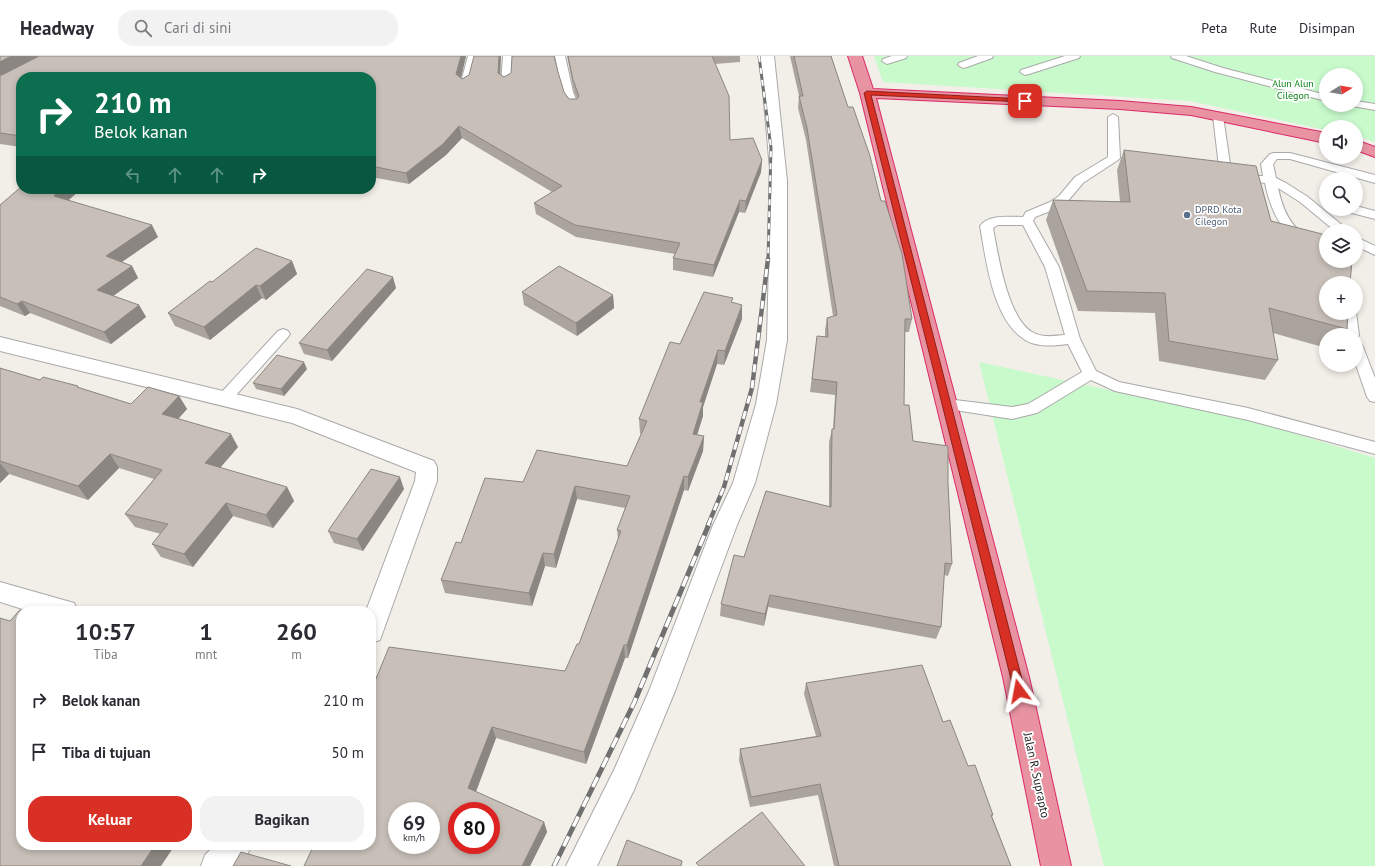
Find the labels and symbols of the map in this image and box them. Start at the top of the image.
north arrow [1319,68,1363,112]
park label: Alun Alun Cilegon [1272,77,1314,102]
pin [1008,84,1042,118]
place label: DPRD Kota Cilegon [1195,203,1242,228]
marker: DPRD Kota Cilegon [1182,210,1192,220]
position arrow [998,670,1040,712]
street label: Jalan R. Suprapto [1020,730,1053,819]
speed limit sign: 80 [448,802,500,854]

